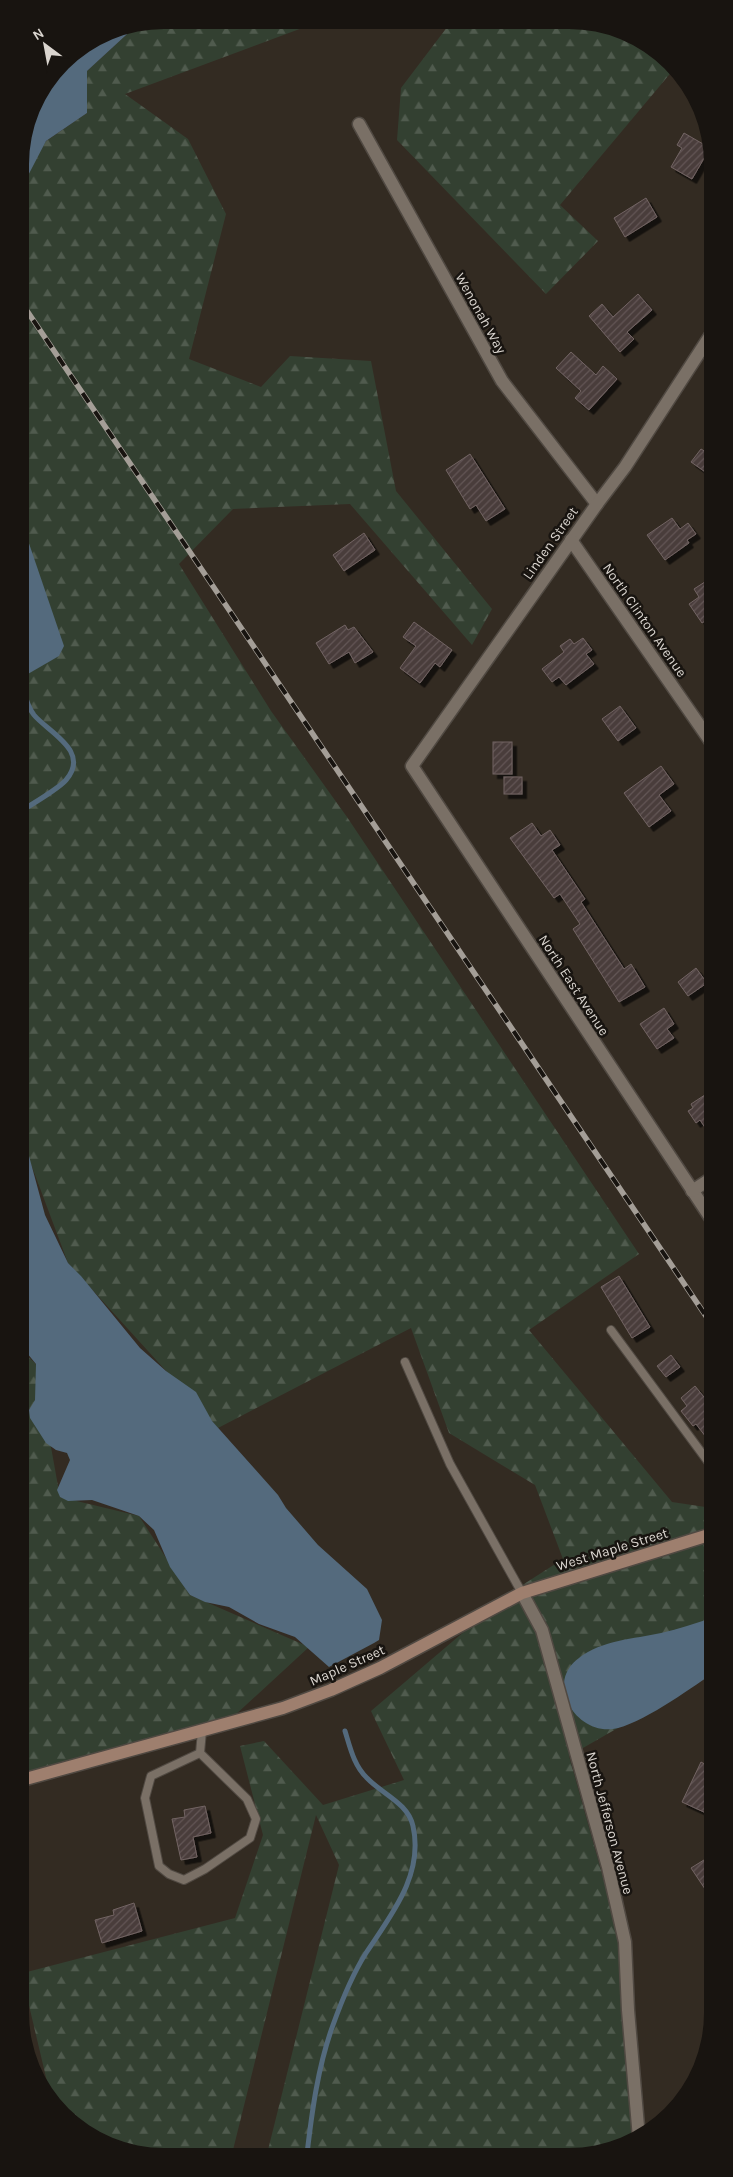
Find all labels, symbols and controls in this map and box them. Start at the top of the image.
north arrow [20,20,70,70]
text: N [30,25,47,44]
street label: Wenonah Way [451,270,510,357]
street label: Linden Street [519,504,582,583]
street label: North Clinton Avenue [599,560,690,681]
street label: North East Avenue [535,932,613,1039]
street label: West Maple Street [554,1524,670,1575]
street label: Maple Street [307,1641,387,1690]
street label: North Jefferson Avenue [582,1750,637,1896]

